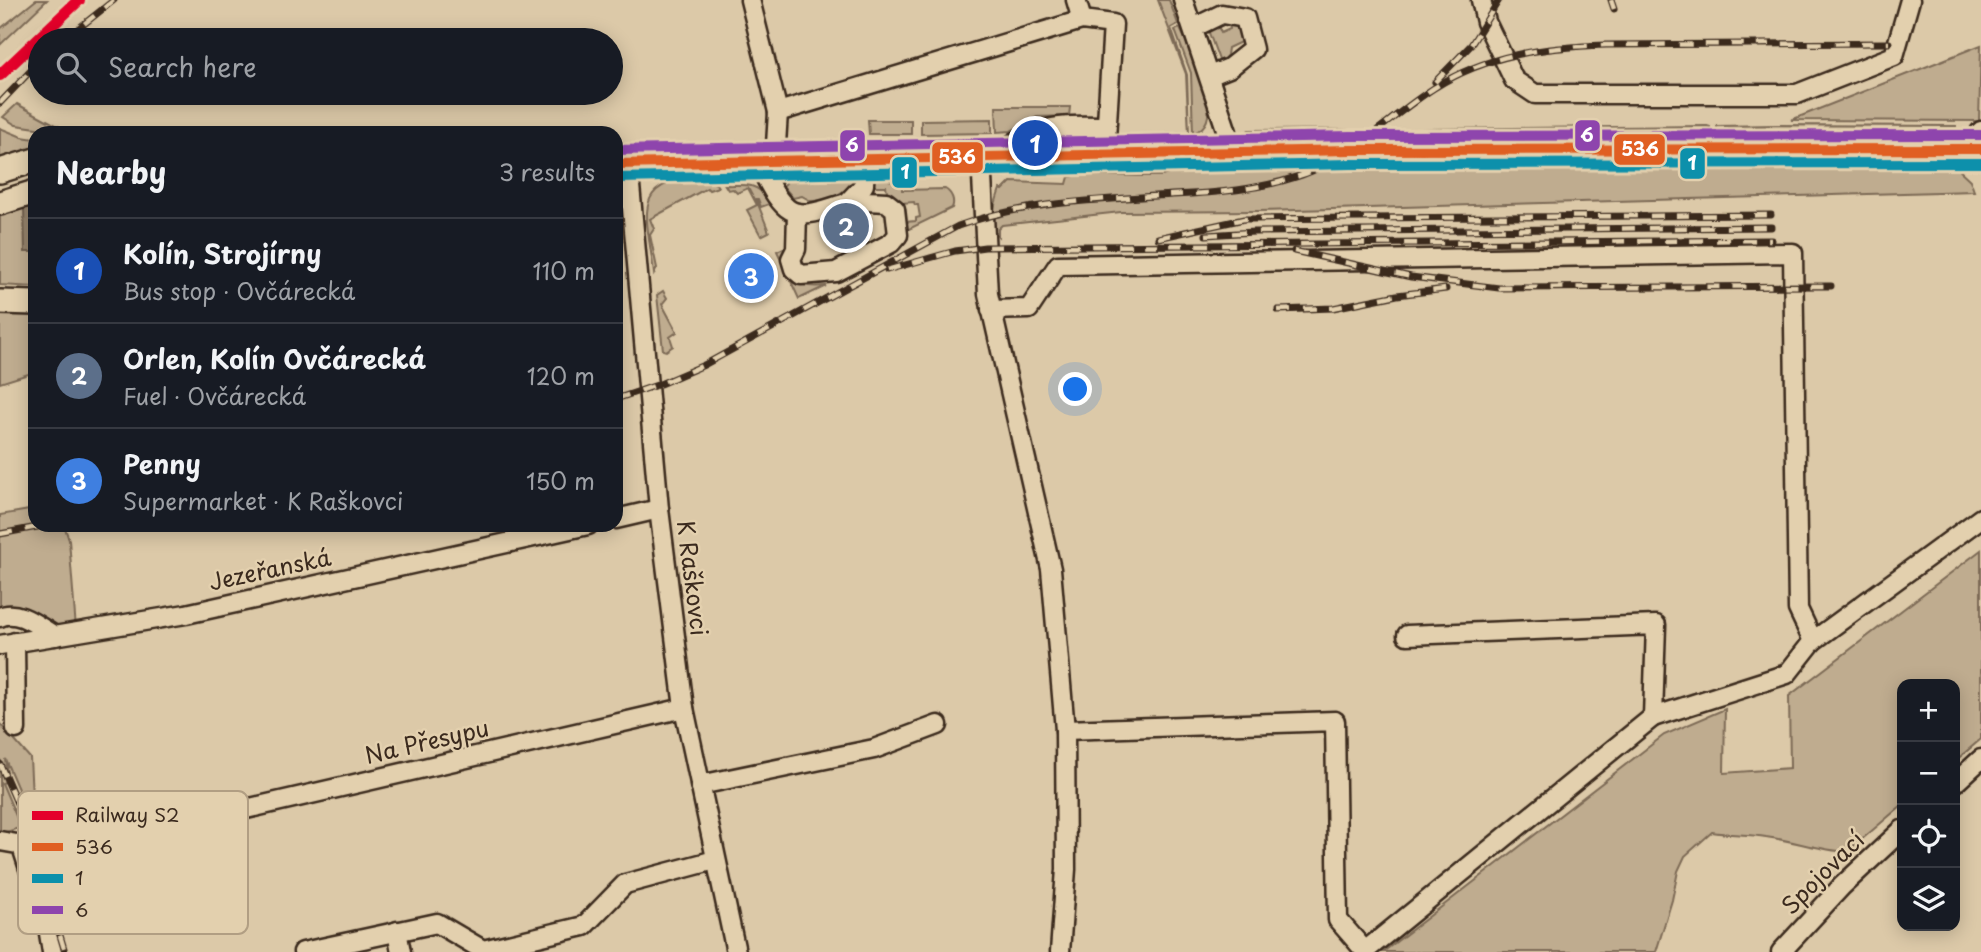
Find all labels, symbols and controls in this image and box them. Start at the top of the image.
search box [28,28,623,105]
text: Search here [108,47,257,86]
icon: search [52,48,90,86]
pin: 1 [1012,117,1058,169]
line badge: 6 [1574,119,1601,152]
text: 6 [1580,120,1594,148]
line badge: 6 [839,129,866,162]
text: 6 [845,130,859,158]
line badge: 536 [1613,133,1666,166]
text: 536 [1621,134,1659,162]
line badge: 536 [931,141,984,174]
text: 536 [938,142,976,170]
line badge: 1 [1679,147,1706,180]
text: 1 [1687,148,1697,176]
text: Nearby [56,149,166,194]
text: 3 results [499,154,595,189]
line badge: 1 [891,156,918,189]
text: 1 [900,157,910,185]
pin: 2 [823,200,869,252]
text: Kolín, Strojírny [123,234,321,273]
pin: 3 [728,250,774,302]
text: 1 [74,253,85,288]
text: 110 m [533,253,595,288]
text: Bus stop · Ovčárecká [123,273,355,308]
text: Orlen, Kolín Ovčárecká [123,339,426,378]
text: 2 [71,358,87,393]
text: 120 m [527,358,595,393]
your location [1058,372,1092,406]
text: Fuel · Ovčárecká [123,378,306,413]
text: Penny [123,444,201,483]
text: 3 [71,463,87,498]
text: 150 m [526,463,595,498]
text: Supermarket · K Raškovci [123,483,403,518]
street label: K Raškovci [669,518,718,638]
street label: Jezeřanská [205,538,335,599]
map controls [1897,679,1960,931]
button: + [1897,679,1960,742]
street label: Na Přesypu [361,709,492,772]
button: − [1897,742,1960,805]
legend [18,791,248,934]
text: Railway S2 [75,800,180,828]
button: locate [1897,805,1960,868]
street label: Spojovací [1772,822,1872,922]
text: 536 [75,832,113,860]
text: 1 [75,863,84,891]
button: layers [1897,868,1960,931]
text: 6 [75,895,88,923]

